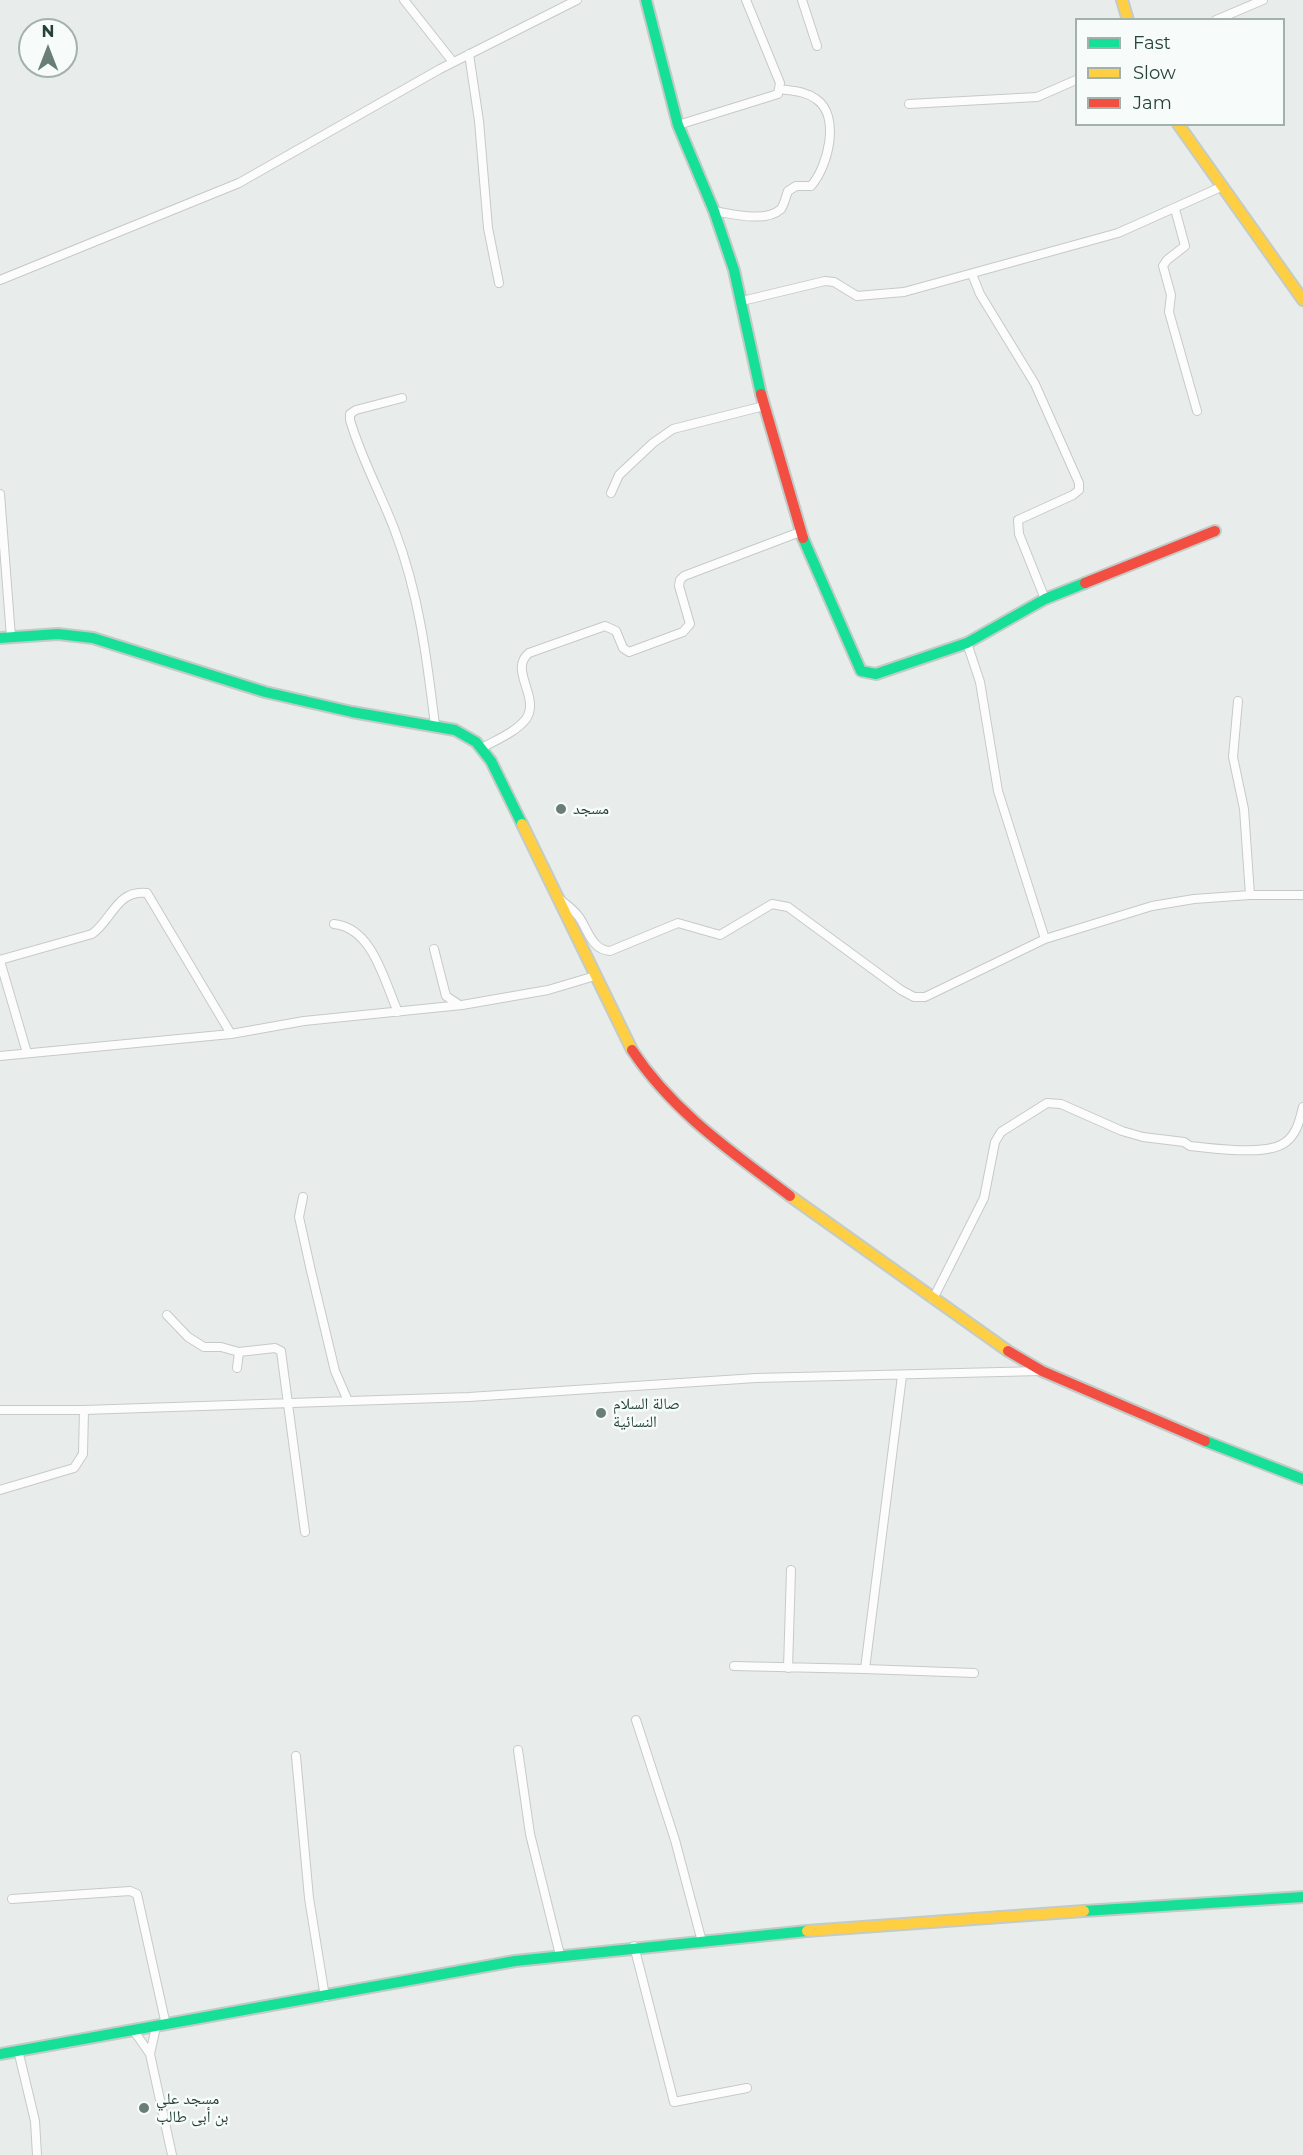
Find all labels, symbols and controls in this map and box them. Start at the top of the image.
north arrow [18,18,78,78]
legend [1075,18,1285,126]
text: N [42,22,54,41]
text: Fast [1133,32,1171,54]
text: Slow [1133,62,1176,84]
text: Jam [1133,92,1172,114]
place label: مسجد [573,799,609,819]
marker: مسجد [554,802,568,816]
place label: صالة السلام النسائية [613,1394,680,1432]
marker: صالة السلام النسائية [594,1406,608,1420]
place label: مسجد علي بن أبى طالب [156,2089,228,2127]
marker: مسجد علي بن أبى طالب [137,2101,151,2115]

